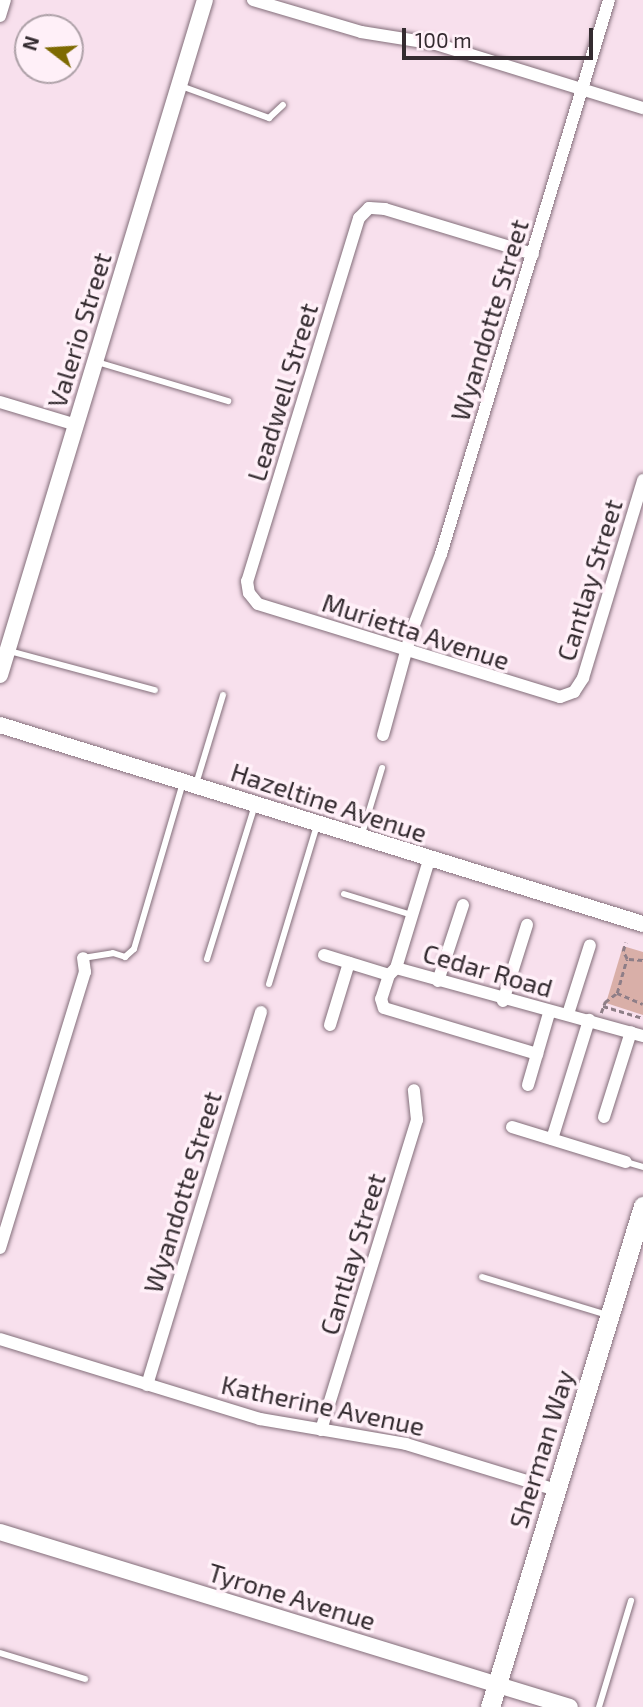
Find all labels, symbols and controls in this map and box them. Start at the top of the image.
north arrow [14,14,84,84]
scale bar [405,14,596,58]
text: 100 m [415,27,472,52]
text: N [17,33,43,53]
street label: Wyandotte Street [444,215,534,425]
street label: Valerio Street [41,249,117,411]
street label: Leadwell Street [240,299,324,485]
street label: Cantlay Street [550,495,628,665]
street label: Murietta Avenue [318,586,514,676]
street label: Hazeltine Avenue [227,756,431,848]
street label: Cedar Road [419,937,557,1003]
street label: Wyandotte Street [137,1087,227,1297]
street label: Cantlay Street [313,1169,391,1339]
street label: Sherman Way [502,1366,580,1532]
street label: Katherine Avenue [218,1368,428,1442]
street label: Tyrone Avenue [204,1556,380,1636]

